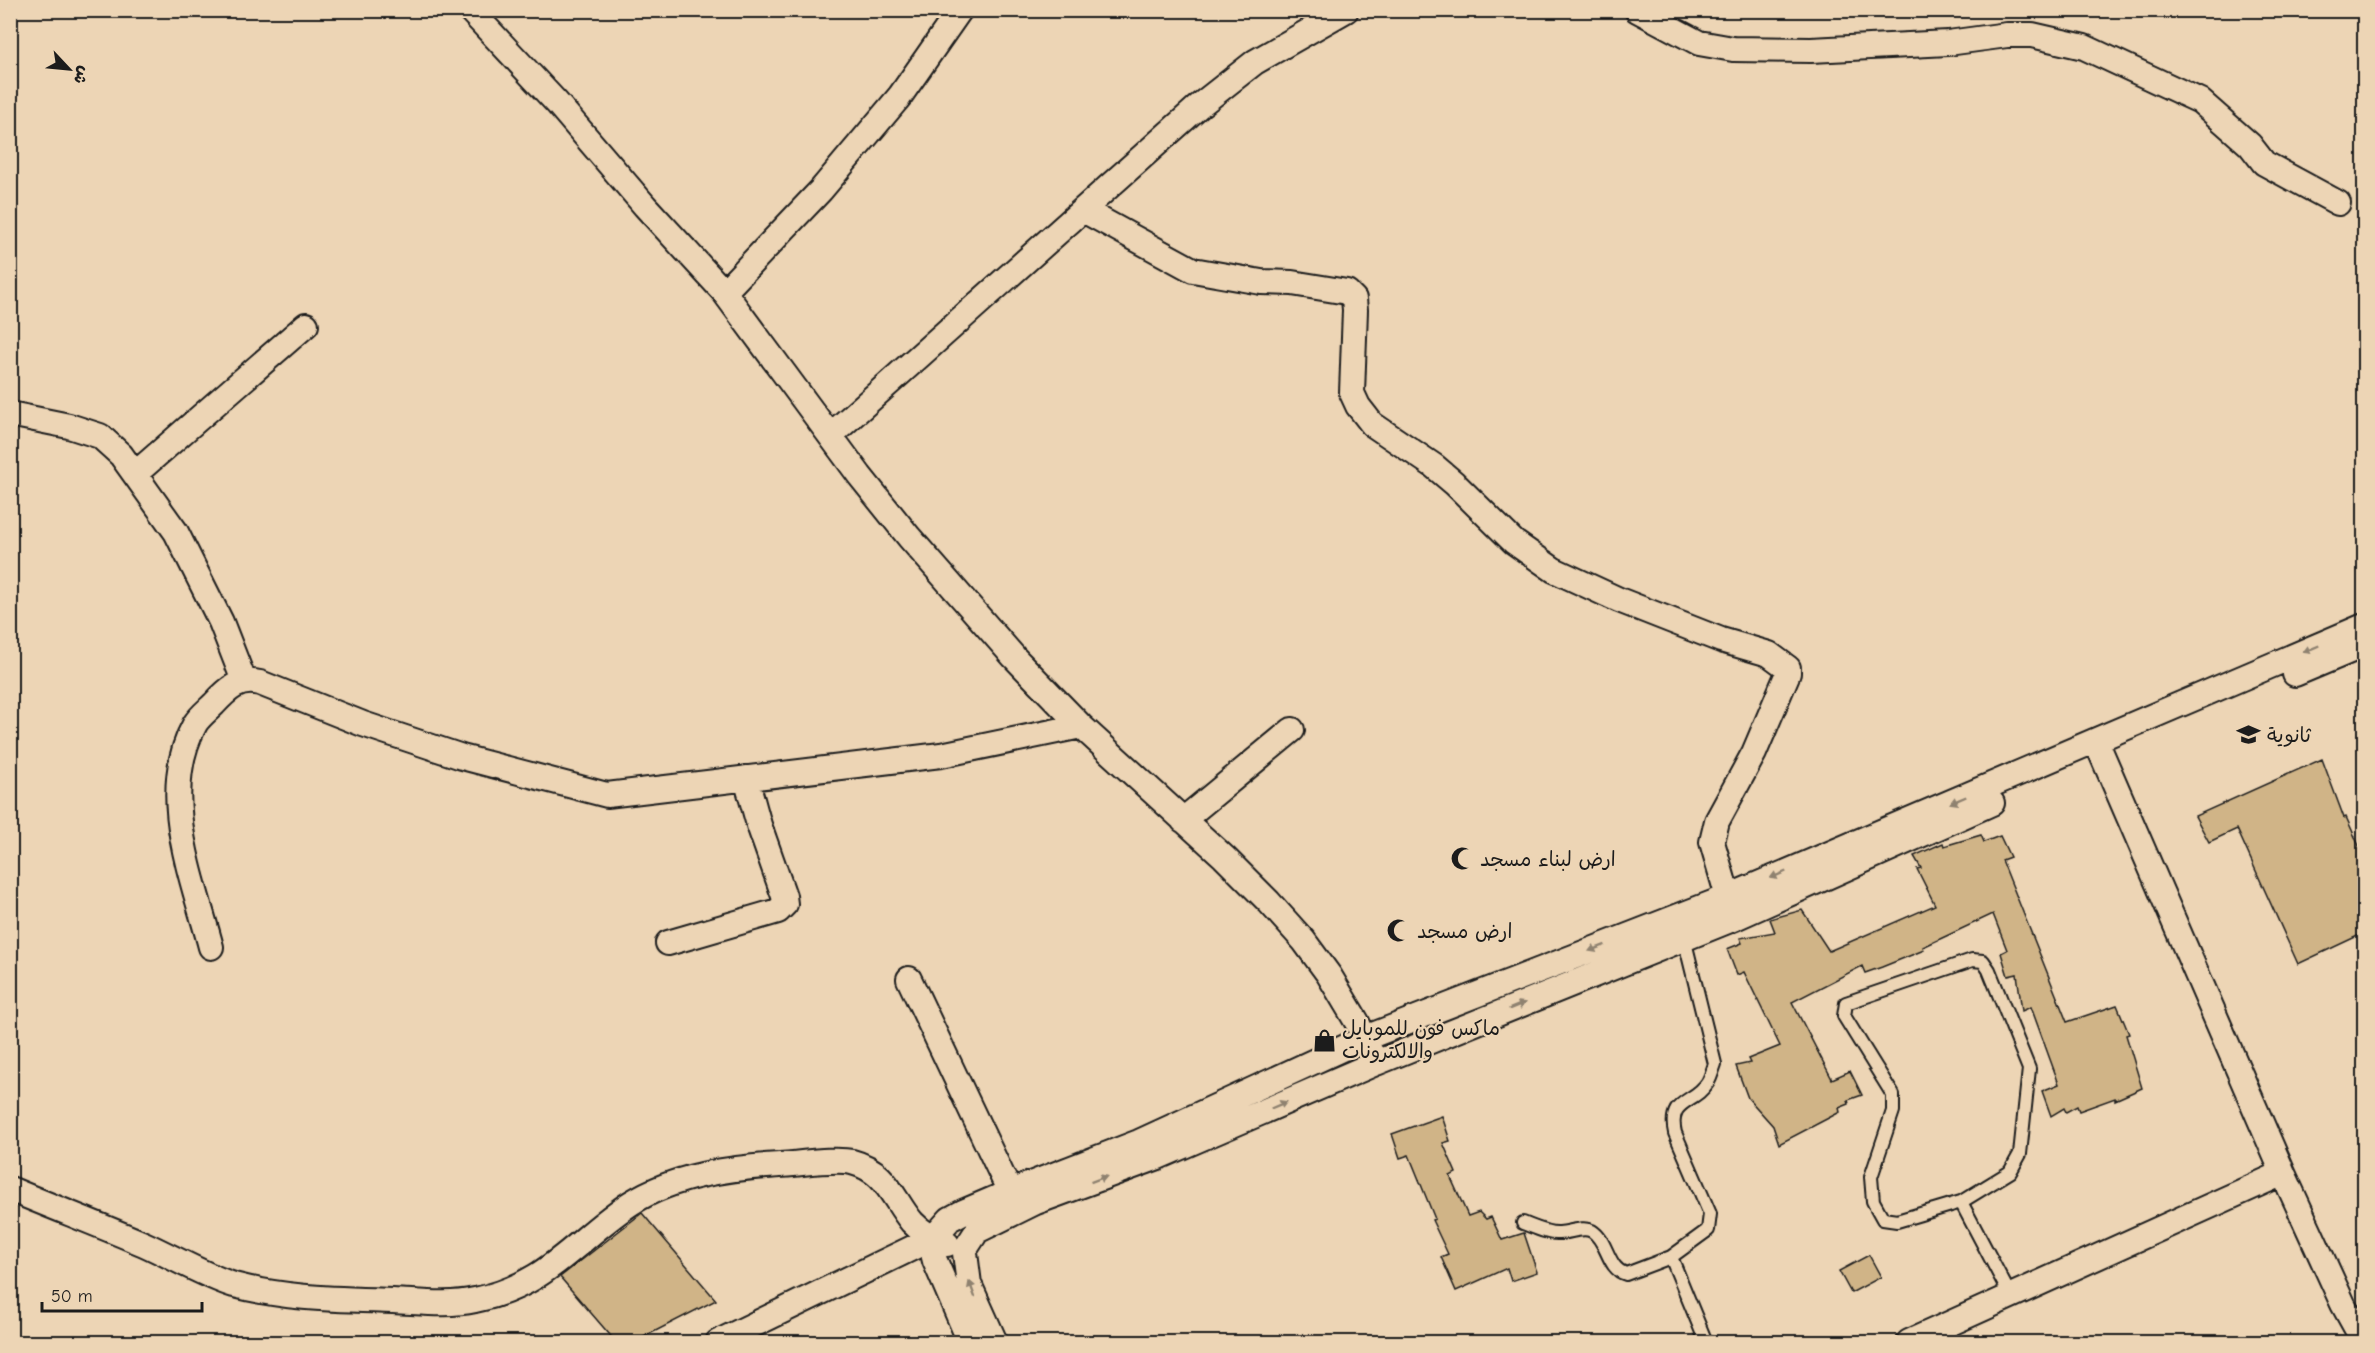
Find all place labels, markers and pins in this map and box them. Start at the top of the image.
school or university icon: ثانوية [2236,722,2262,748]
place label: ثانوية [2267,724,2312,747]
mosque icon: ارض لبناء مسجد [1449,846,1475,872]
place label: ارض لبناء مسجد [1480,848,1616,871]
mosque icon: ارض مسجد [1386,918,1412,944]
place label: ارض مسجد [1417,920,1512,943]
place label: ماكس فون للموبايل والالكترونات [1342,1017,1500,1063]
shop icon: ماكس فون للموبايل والالكترونات [1311,1027,1337,1053]

